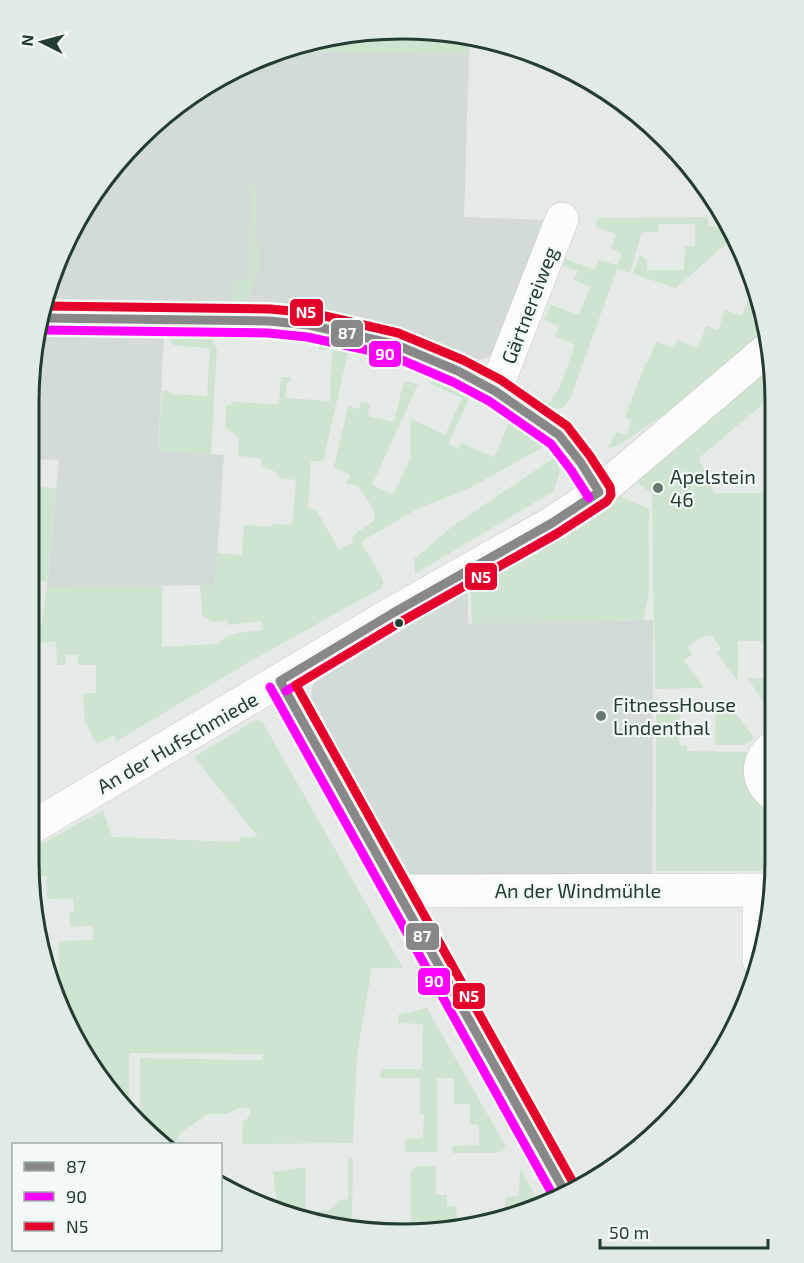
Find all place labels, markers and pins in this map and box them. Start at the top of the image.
place label: Apelstein 46 [670,464,756,511]
marker: Apelstein 46 [651,481,665,495]
unlabelled marker [393,617,405,629]
place label: FitnessHouse Lindenthal [613,692,736,739]
marker: FitnessHouse Lindenthal [594,709,608,723]

